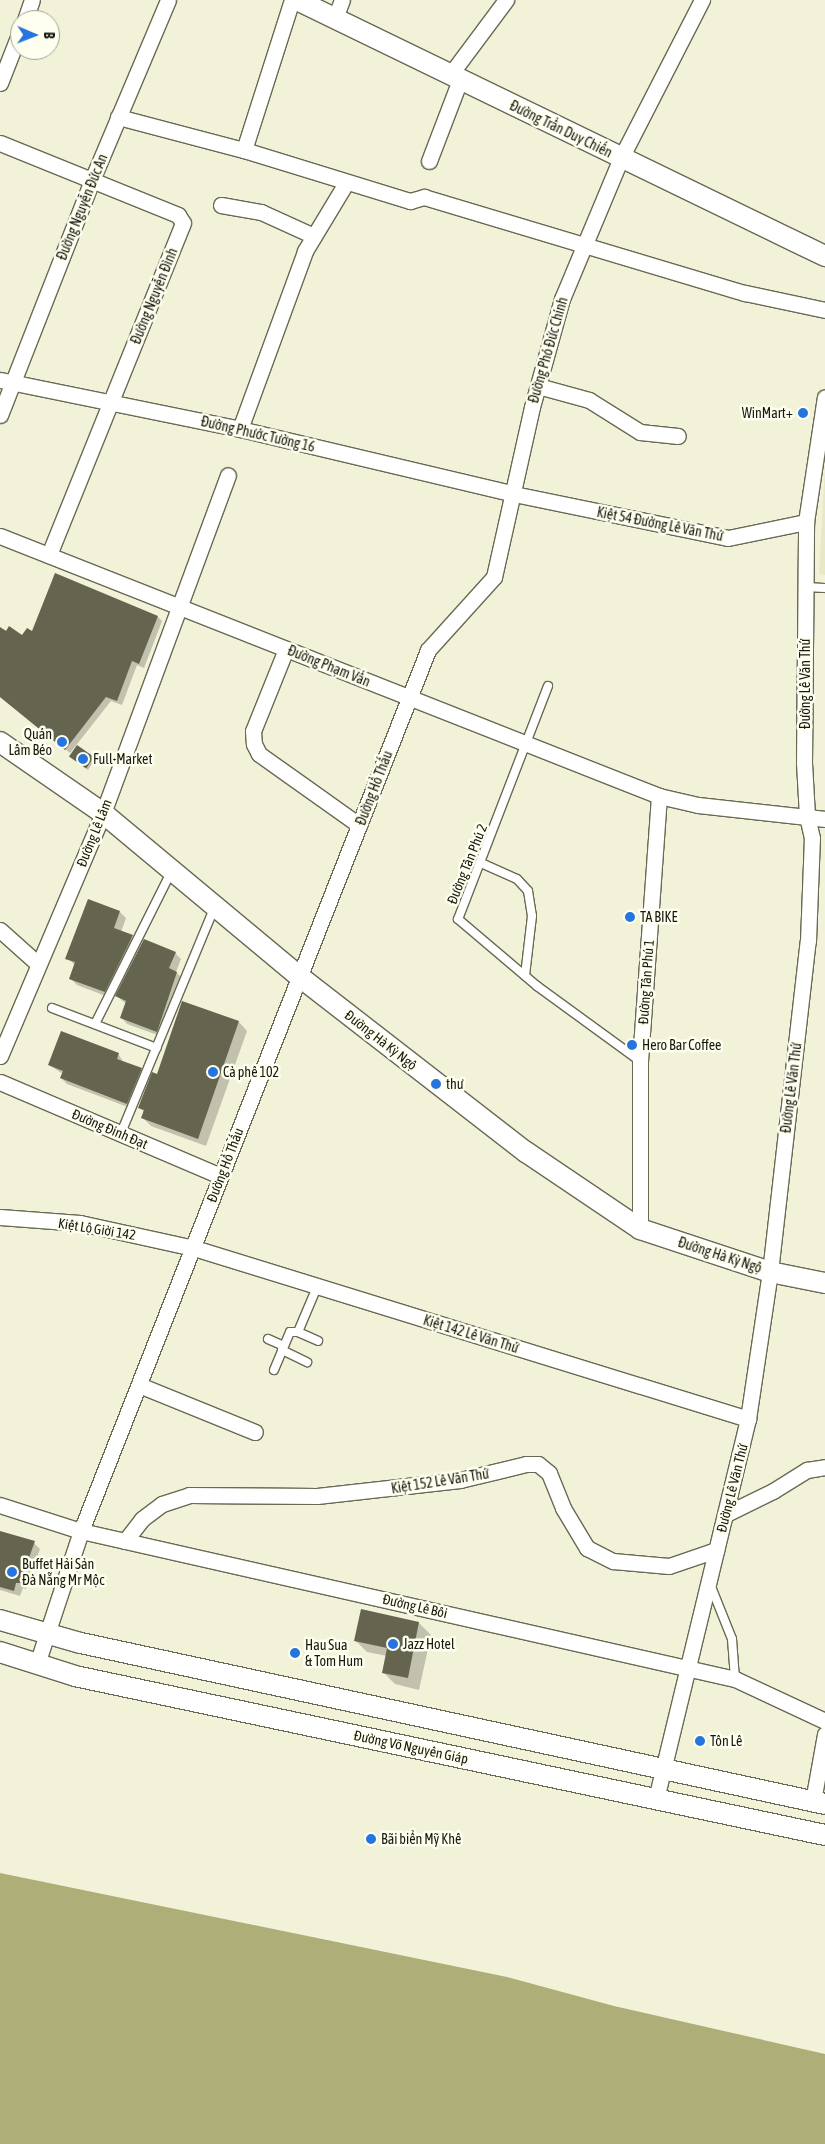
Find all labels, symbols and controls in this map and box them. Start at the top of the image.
north arrow [10,10,60,60]
text: B [41,32,57,39]
street label: Đường Trần Duy Chiến [507,97,615,161]
street label: Đường Nguyễn Đức An [53,151,111,263]
street label: Đường Nguyễn Đình [127,245,181,347]
street label: Đường Phó Đức Chính [525,295,571,405]
place label: WinMart+ [742,405,793,421]
marker: WinMart+ [797,407,809,419]
street label: Đường Phước Tường 16 [199,413,317,455]
street label: Kiệt 54 Đường Lê Văn Thứ [596,504,724,544]
street label: Đường Lê Văn Thứ [797,639,813,729]
street label: Đường Phạm Vấn [285,642,373,690]
place label: Quán Lâm Béo [9,726,52,759]
marker: Quán Lâm Béo [56,736,68,748]
street label: Đường Hồ Thấu [352,748,396,828]
place label: Full-Market [93,751,152,767]
marker: Full-Market [77,753,89,765]
street label: Đường Lê Lâm [73,797,115,869]
street label: Đường Tân Phú 2 [443,821,491,907]
place label: TA BIKE [640,909,677,925]
marker: TA BIKE [624,911,636,923]
street label: Đường Tân Phú 1 [635,939,657,1025]
street label: Đường Hà Kỳ Ngộ [341,1007,421,1073]
place label: Hero Bar Coffee [642,1037,721,1053]
marker: Hero Bar Coffee [626,1039,638,1051]
street label: Đường Lê Văn Thứ [777,1042,805,1134]
place label: Cà phê 102 [223,1064,279,1080]
marker: Cà phê 102 [207,1066,219,1078]
place label: thư [446,1076,464,1092]
marker: thư [430,1078,442,1090]
street label: Đường Đinh Đạt [70,1105,150,1153]
street label: Đường Hồ Thấu [203,1125,247,1205]
street label: Kiệt Lộ Giời 142 [57,1215,137,1243]
street label: Đường Hà Kỳ Ngộ [676,1234,764,1276]
street label: Kiệt 142 Lê Văn Thứ [421,1312,521,1356]
street label: Đường Lê Văn Thứ [713,1442,751,1534]
street label: Kiệt 152 Lê Văn Thứ [390,1465,490,1497]
place label: Buffet Hải Sản Đà Nẵng Mr Mộc [22,1556,104,1588]
marker: Buffet Hải Sản Đà Nẵng Mr Mộc [6,1566,18,1578]
street label: Đường Lê Bôi [381,1590,449,1622]
place label: Jazz Hotel [403,1636,455,1652]
place label: Hau Sua & Tom Hum [305,1637,363,1670]
marker: Jazz Hotel [387,1638,399,1650]
marker: Hau Sua & Tom Hum [289,1647,301,1659]
street label: Đường Võ Nguyên Giáp [352,1727,470,1767]
place label: Tôn Lê [710,1733,742,1749]
marker: Tôn Lê [694,1735,706,1747]
place label: Bãi biển Mỹ Khê [381,1831,461,1847]
marker: Bãi biển Mỹ Khê [365,1833,377,1845]

